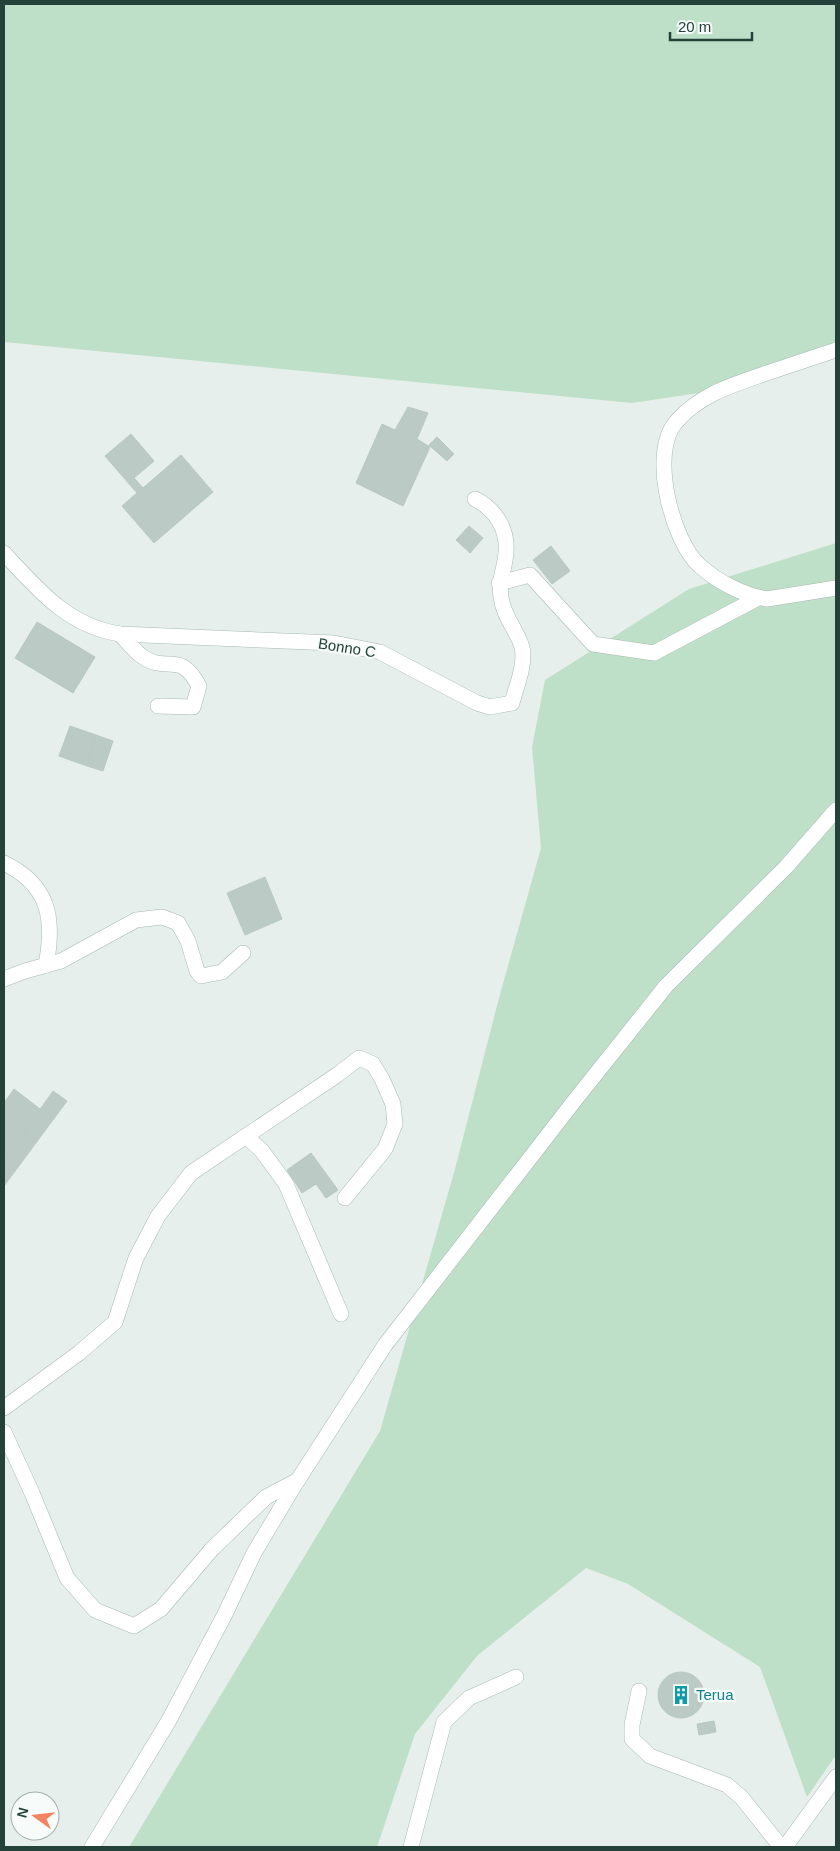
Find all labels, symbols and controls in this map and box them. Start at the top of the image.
scale bar [670,10,752,42]
text: 20 m [678,18,711,35]
street label: Bonno C [317,635,377,660]
building icon: Terua [670,1684,692,1706]
place label: Terua [696,1686,734,1703]
north arrow [10,1791,60,1841]
text: N [13,1806,31,1820]

